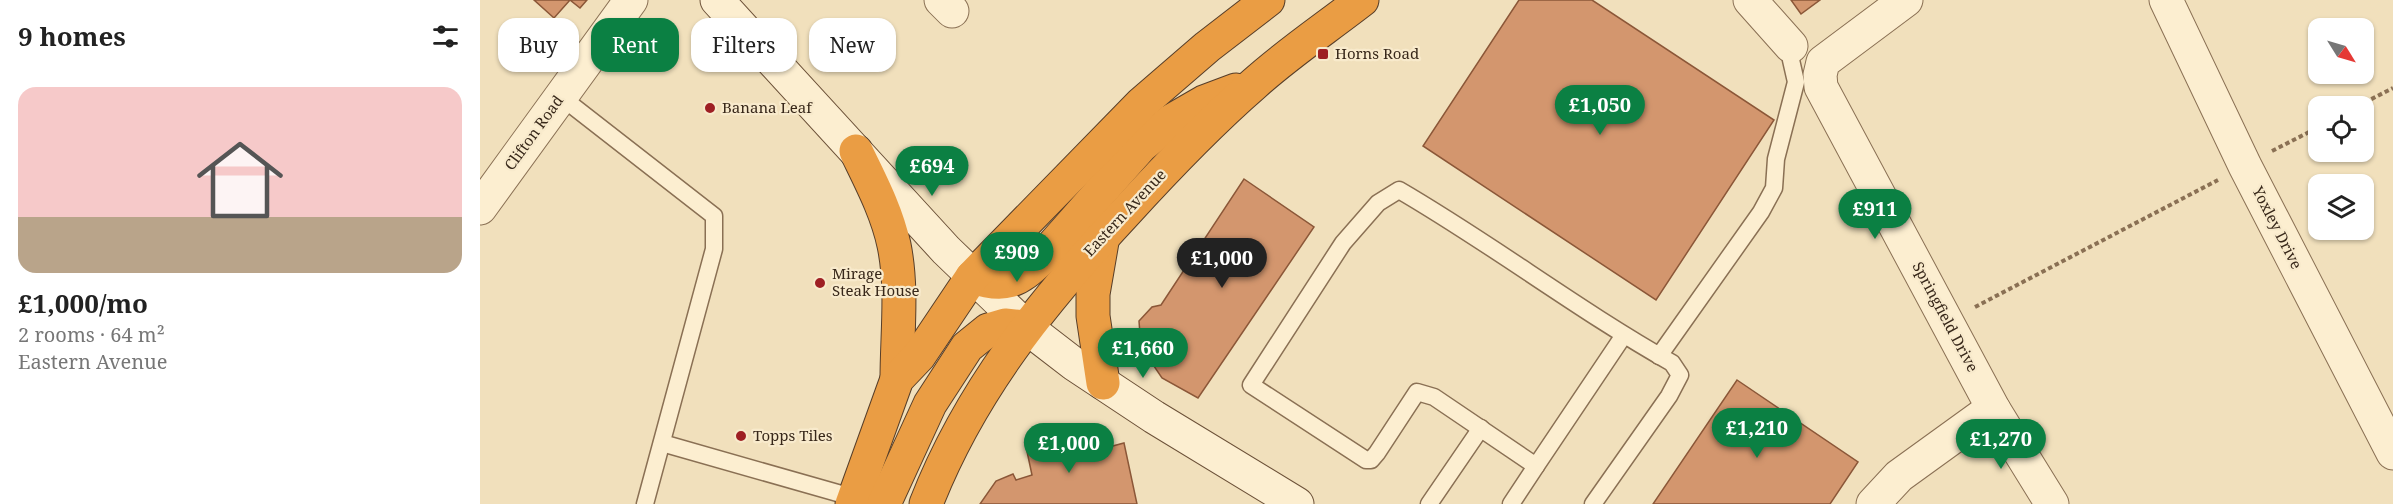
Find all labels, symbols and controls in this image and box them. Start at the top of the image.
text: 9 homes [18,18,126,54]
chip: Buy [498,18,579,72]
chip: Rent [591,18,679,72]
chip: Filters [691,18,797,72]
chip: New [809,18,896,72]
north arrow [2308,18,2374,84]
map controls [2308,18,2374,240]
icon: filters [429,20,462,53]
place label: Horns Road [1335,43,1419,63]
marker: Horns Road [1316,47,1330,61]
pin: £1,050 [1551,85,1649,136]
street label: Clifton Road [499,91,567,174]
text: £1,050 [1569,91,1631,118]
button: locate [2308,96,2374,162]
place label: Banana Leaf [722,97,813,117]
marker: Banana Leaf [703,101,717,115]
icon: home [186,126,294,234]
pin: £694 [896,146,968,197]
text: £694 [909,152,955,179]
street label: Eastern Avenue [1079,164,1170,260]
button: layers [2308,174,2374,240]
street label: Yoxley Drive [2248,182,2307,272]
pin: £911 [1839,189,1911,240]
text: £911 [1852,195,1898,222]
pin: £909 [981,232,1053,283]
text: £909 [994,238,1040,265]
pin: £1,000 [1173,238,1271,289]
text: £1,000 [1191,244,1253,271]
street label: Springfield Drive [1908,258,1983,375]
place label: Mirage Steak House [832,263,919,300]
marker: Mirage Steak House [813,276,827,290]
text: £1,000/mo [18,285,148,321]
text: 2 rooms · 64 m² [18,321,165,348]
pin: £1,660 [1094,328,1192,379]
text: £1,660 [1112,334,1174,361]
text: Eastern Avenue [18,348,167,375]
pin: £1,210 [1708,408,1806,459]
text: £1,210 [1726,414,1788,441]
pin: £1,270 [1952,419,2050,470]
pin: £1,000 [1020,423,1118,474]
place label: Topps Tiles [753,425,833,445]
text: £1,270 [1970,425,2032,452]
marker: Topps Tiles [734,429,748,443]
text: £1,000 [1038,429,1100,456]

